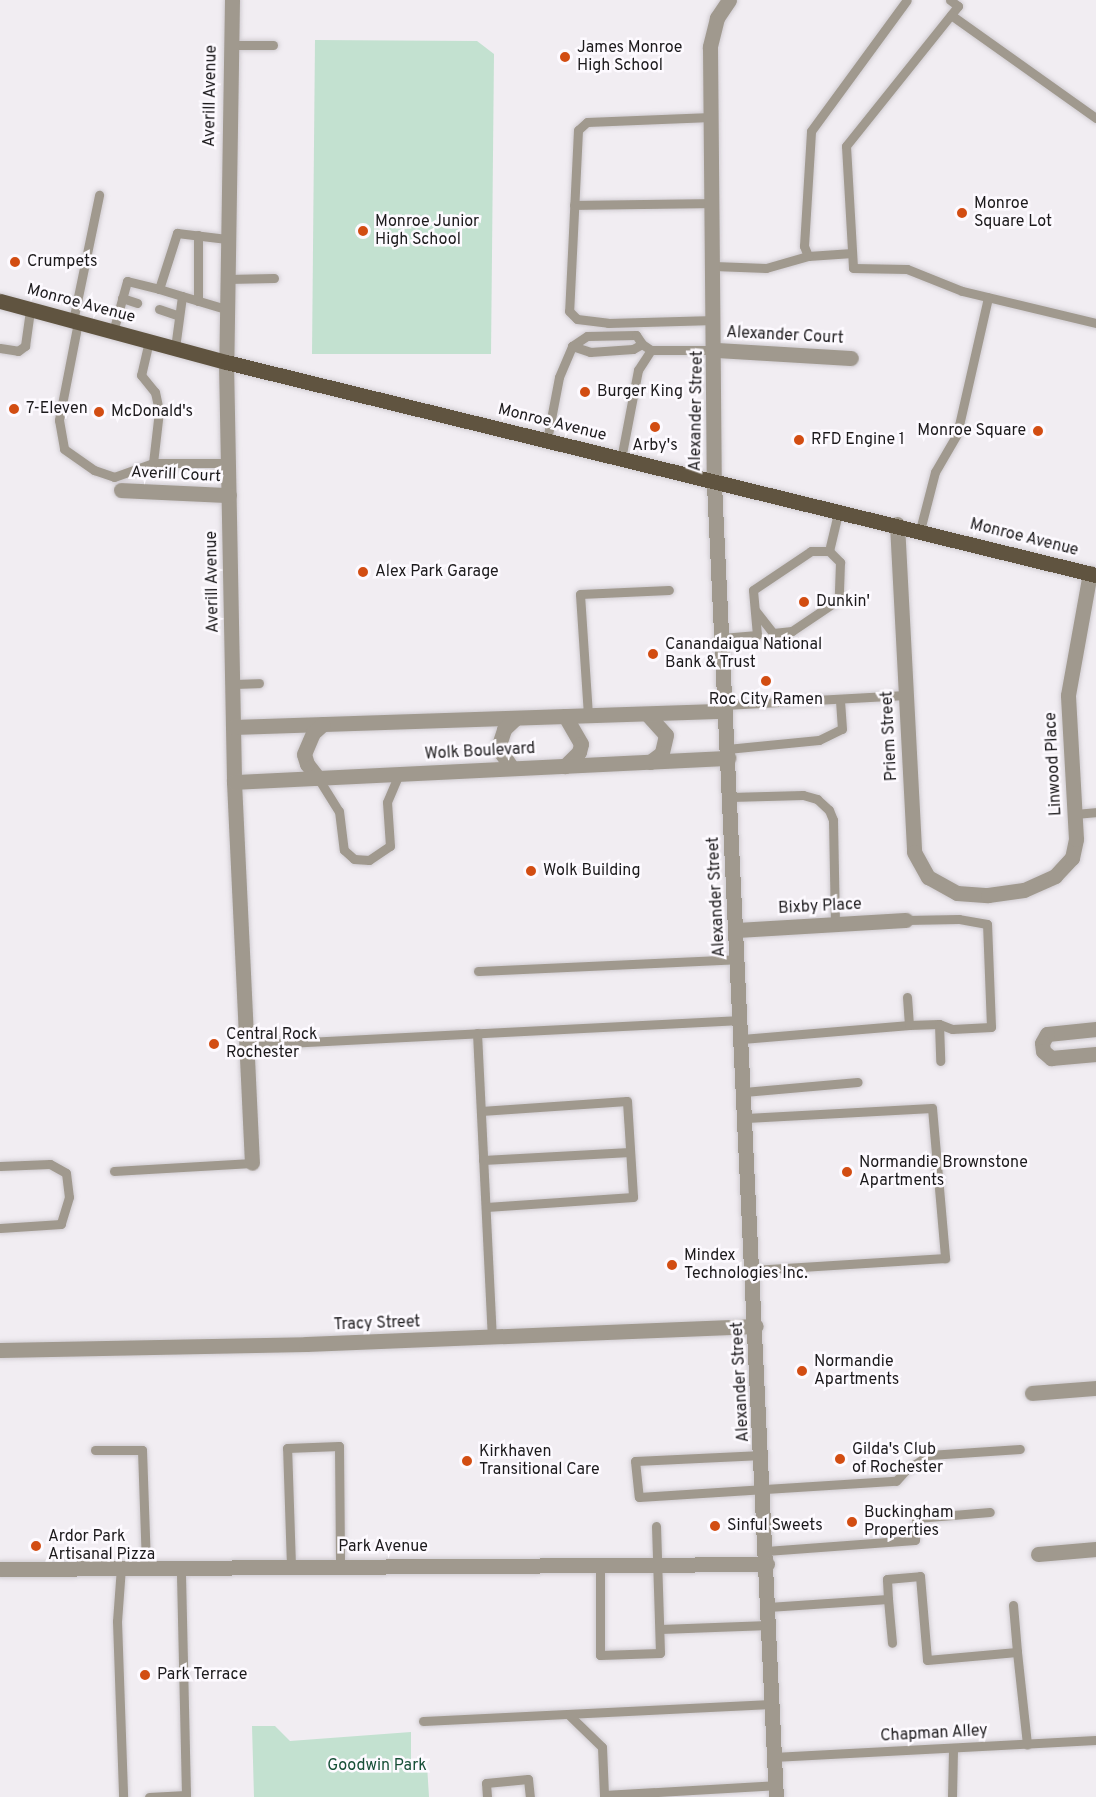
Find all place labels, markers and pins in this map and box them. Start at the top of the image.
place label: James Monroe High School [577,38,682,76]
marker: James Monroe High School [558,50,572,64]
place label: Monroe Square Lot [974,194,1052,232]
marker: Monroe Square Lot [955,206,969,220]
place label: Monroe Junior High School [375,212,479,250]
marker: Monroe Junior High School [356,224,370,238]
place label: Crumpets [27,252,97,272]
marker: Crumpets [8,255,22,269]
place label: Burger King [597,382,683,402]
marker: Burger King [578,385,592,399]
place label: 7-Eleven [26,399,88,419]
marker: 7-Eleven [7,402,21,416]
place label: McDonald's [111,402,193,422]
marker: McDonald's [92,405,106,419]
marker: Arby's [648,420,662,434]
place label: Monroe Square [917,421,1026,441]
marker: Monroe Square [1031,424,1045,438]
place label: RFD Engine 1 [811,430,905,450]
marker: RFD Engine 1 [792,433,806,447]
place label: Arby's [632,436,678,456]
place label: Alex Park Garage [375,562,499,582]
marker: Alex Park Garage [356,565,370,579]
place label: Dunkin' [816,592,870,612]
marker: Dunkin' [797,595,811,609]
place label: Canandaigua National Bank & Trust [665,635,822,673]
marker: Canandaigua National Bank & Trust [646,647,660,661]
marker: Roc City Ramen [759,674,773,688]
place label: Roc City Ramen [709,690,823,710]
place label: Wolk Building [543,861,641,881]
marker: Wolk Building [524,864,538,878]
place label: Central Rock Rochester [226,1025,318,1063]
marker: Central Rock Rochester [207,1037,221,1051]
place label: Normandie Brownstone Apartments [859,1153,1028,1191]
marker: Normandie Brownstone Apartments [840,1165,854,1179]
place label: Mindex Technologies Inc. [684,1246,808,1284]
marker: Mindex Technologies Inc. [665,1258,679,1272]
place label: Normandie Apartments [814,1352,899,1390]
marker: Normandie Apartments [795,1364,809,1378]
place label: Gilda's Club of Rochester [852,1440,943,1478]
place label: Kirkhaven Transitional Care [479,1442,600,1480]
marker: Gilda's Club of Rochester [833,1452,847,1466]
marker: Kirkhaven Transitional Care [460,1454,474,1468]
place label: Buckingham Properties [864,1503,954,1541]
marker: Buckingham Properties [845,1515,859,1529]
place label: Sinful Sweets [727,1516,823,1536]
marker: Sinful Sweets [708,1519,722,1533]
place label: Ardor Park Artisanal Pizza [48,1527,155,1565]
marker: Ardor Park Artisanal Pizza [29,1539,43,1553]
place label: Park Terrace [157,1665,248,1685]
marker: Park Terrace [138,1668,152,1682]

